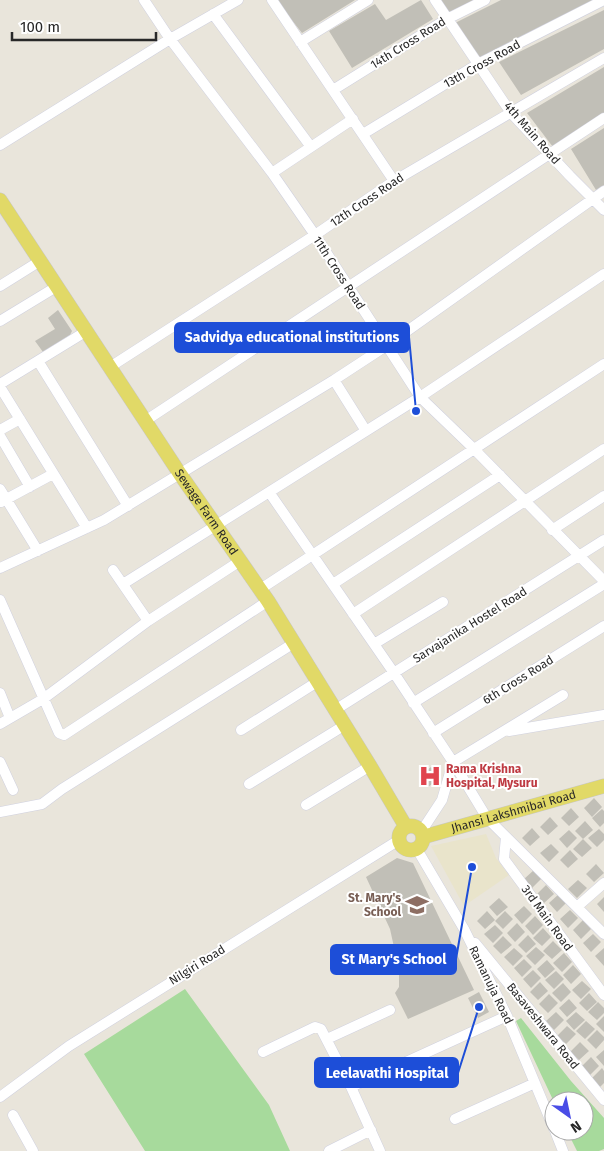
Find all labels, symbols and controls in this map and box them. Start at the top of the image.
scale bar [12,10,156,42]
street label: 14th Cross Road [368,14,448,72]
text: 100 m [20,18,60,36]
street label: 13th Cross Road [441,37,523,91]
street label: 4th Main Road [501,99,563,167]
street label: 12th Cross Road [328,170,406,230]
street label: 11th Cross Road [310,234,368,312]
callout: Sadvidya educational institutions [175,323,409,352]
text: Sadvidya educational institutions [185,329,399,346]
street label: Sewage Farm Road [172,466,241,558]
street label: Sarvajanika Hostel Road [410,584,530,666]
street label: 6th Cross Road [480,653,556,707]
place label: Rama Krishna Hospital, Mysuru [446,762,538,790]
hospital icon: Rama Krishna Hospital, Mysuru [417,763,443,789]
street label: Jhansi Lakshmibai Road [449,787,578,836]
street label: 3rd Main Road [518,882,576,954]
place label: St. Mary's School [348,891,401,919]
school or university icon: St. Mary's School [404,892,430,918]
street label: Nilgiri Road [166,942,228,988]
street label: Ramanuja Road [466,944,516,1026]
callout: St Mary's School [331,945,456,974]
text: St Mary's School [342,951,447,968]
street label: Basaveshwara Road [504,980,582,1072]
callout: Leelavathi Hospital [315,1058,458,1087]
text: Leelavathi Hospital [326,1065,449,1082]
north arrow [544,1091,594,1141]
text: N [567,1117,584,1136]

